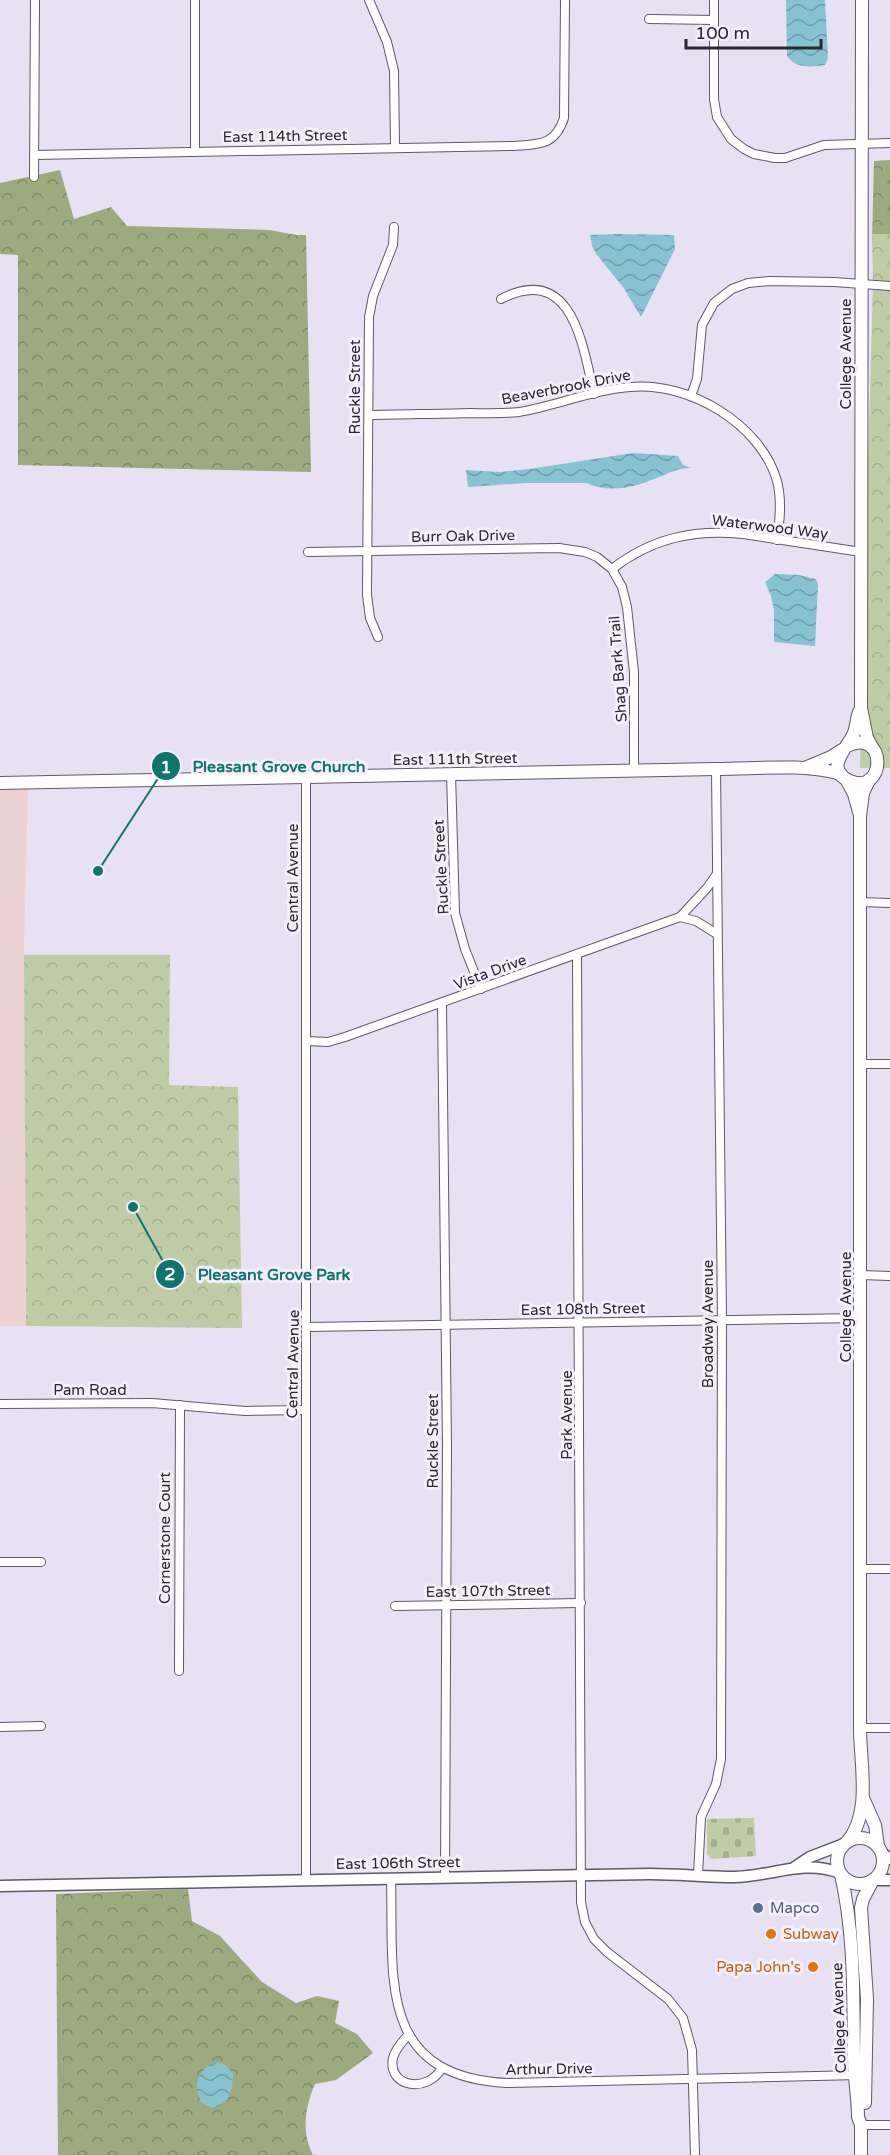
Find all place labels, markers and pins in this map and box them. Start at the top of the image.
callout: Pleasant Grove Church [151,749,378,783]
callout: Pleasant Grove Park [155,1257,362,1291]
place label: Mapco [770,1899,819,1917]
marker: Mapco [751,1901,765,1915]
place label: Subway [783,1925,839,1943]
marker: Subway [764,1927,778,1941]
place label: Papa John's [716,1958,801,1976]
marker: Papa John's [806,1960,820,1974]

